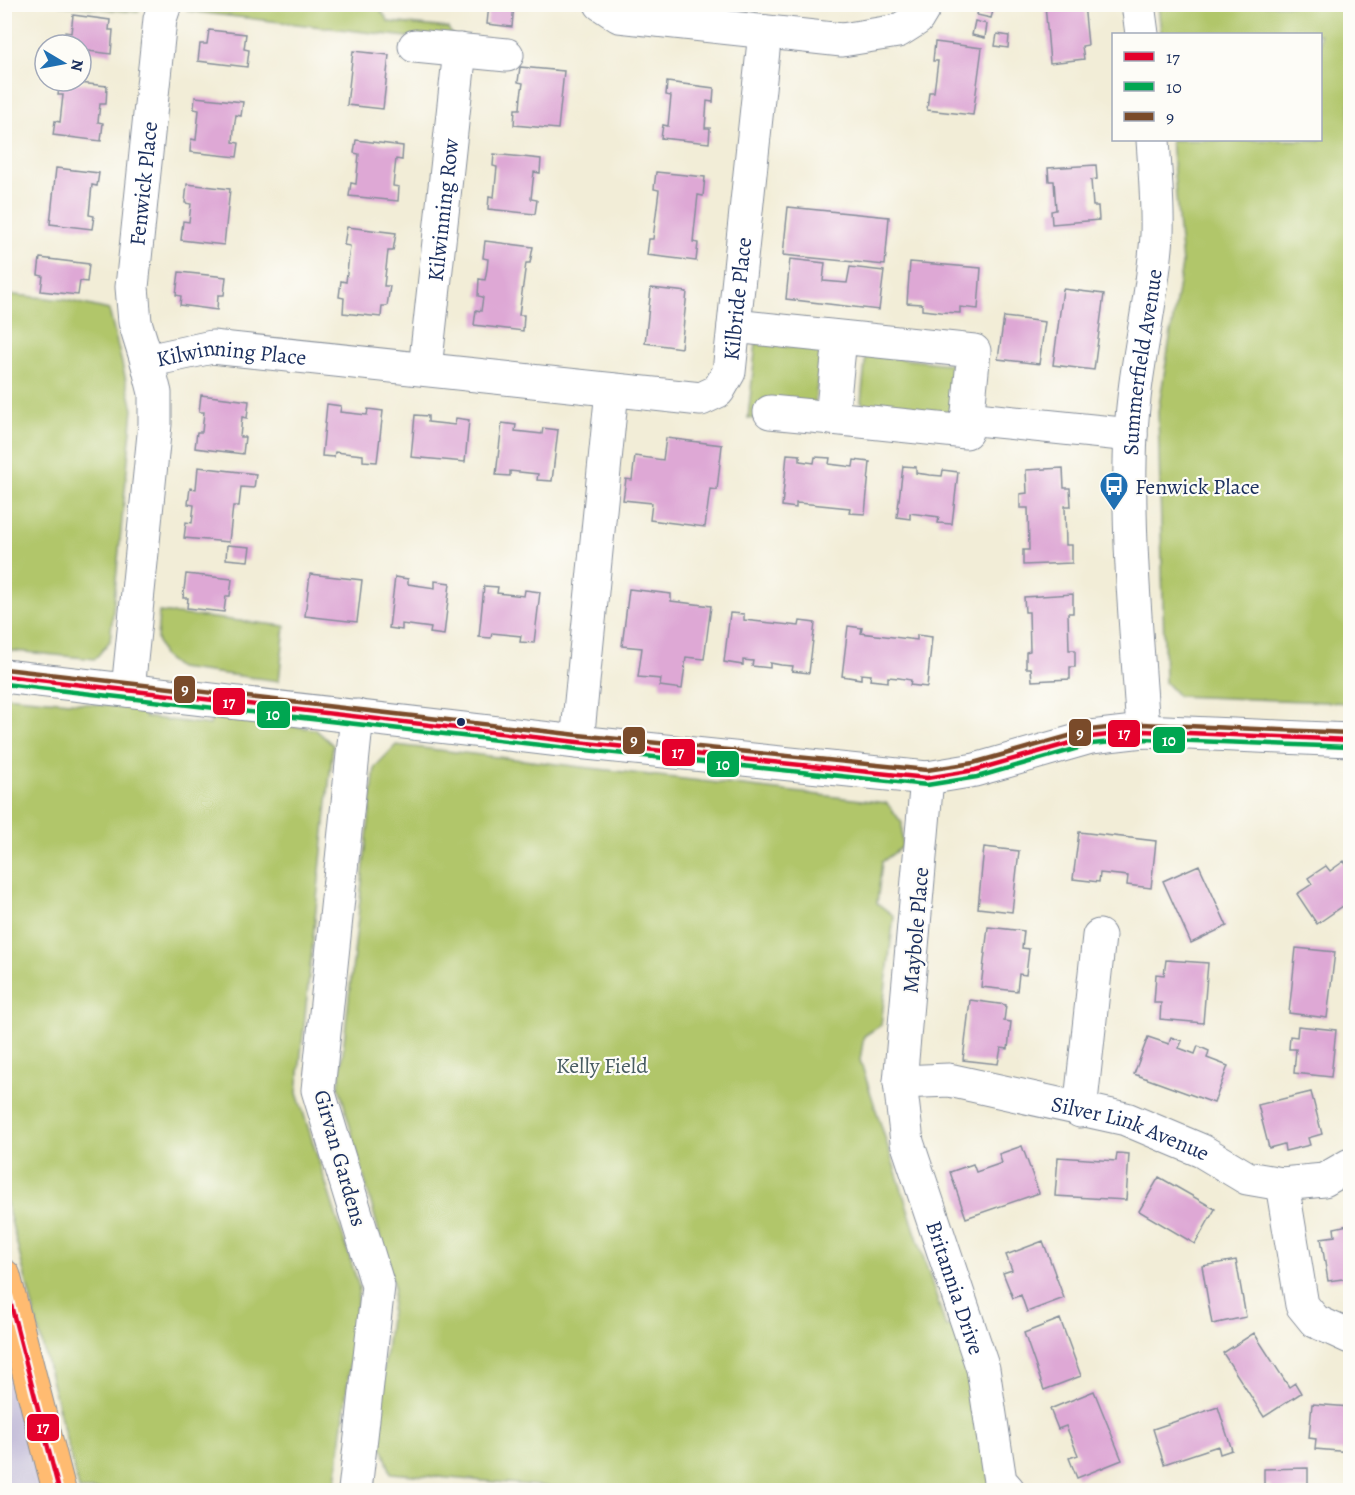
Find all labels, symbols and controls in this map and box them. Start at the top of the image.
north arrow [33,33,93,93]
legend [1112,33,1322,141]
text: 17 [1166,45,1180,69]
text: N [65,58,89,73]
text: 10 [1166,75,1182,99]
text: 9 [1166,105,1174,129]
street label: Fenwick Place [122,120,165,247]
street label: Kilwinning Row [421,136,466,283]
street label: Kilbride Place [716,236,759,362]
street label: Summerfield Avenue [1116,267,1170,456]
street label: Kilwinning Place [154,333,308,375]
bus stop icon: Fenwick Place [1098,470,1130,512]
place label: Fenwick Place [1135,472,1260,502]
line badge: 9 [173,675,196,704]
text: 9 [181,679,189,701]
line badge: 17 [212,687,246,716]
text: 17 [223,692,235,714]
line badge: 10 [256,700,291,729]
text: 10 [266,704,280,726]
unlabelled marker [455,716,467,728]
line badge: 9 [1068,718,1092,747]
line badge: 17 [1107,719,1141,748]
text: 9 [1076,723,1084,745]
text: 17 [1118,723,1130,745]
line badge: 9 [622,726,646,755]
line badge: 10 [1152,726,1186,754]
text: 9 [630,730,638,752]
text: 10 [1162,730,1176,752]
line badge: 17 [661,738,696,767]
text: 17 [672,742,684,764]
line badge: 10 [706,750,740,778]
text: 10 [716,754,730,776]
street label: Maybole Place [896,866,936,994]
park label: Kelly Field [556,1051,648,1081]
street label: Girvan Gardens [306,1086,374,1230]
street label: Silver Link Avenue [1048,1089,1215,1168]
street label: Britannia Drive [918,1217,991,1359]
line badge: 17 [26,1413,60,1442]
text: 17 [37,1417,49,1439]

